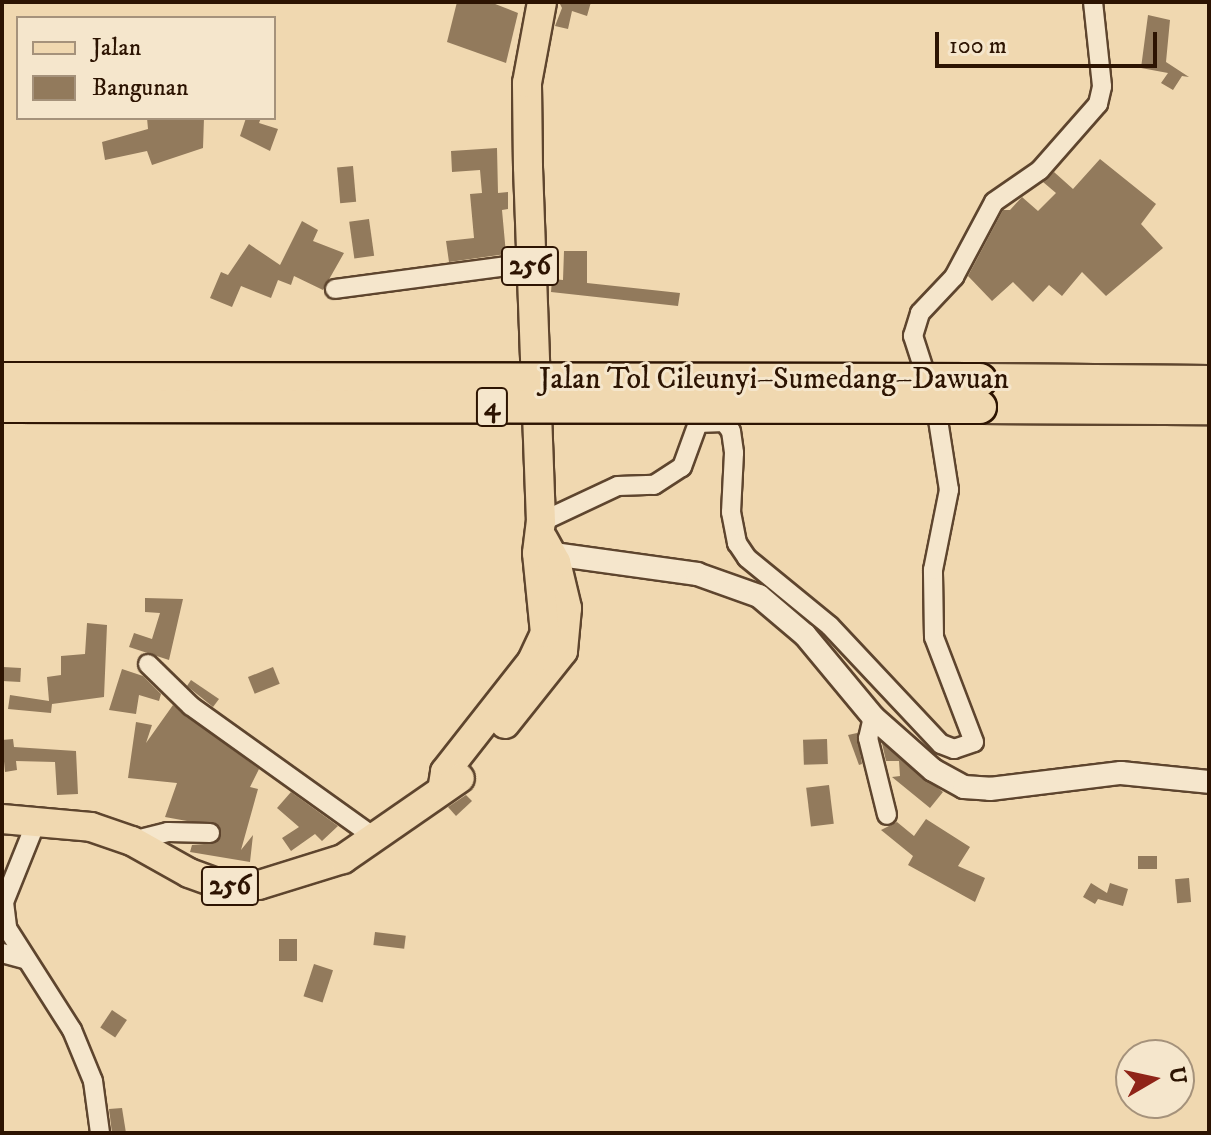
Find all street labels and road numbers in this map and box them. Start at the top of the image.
road number: 256 [500,242,560,290]
street label: Jalan Tol Cileunyi–Sumedang–Dawuan [539,362,1009,398]
road number: 4 [474,383,510,431]
road number: 256 [200,862,260,910]

